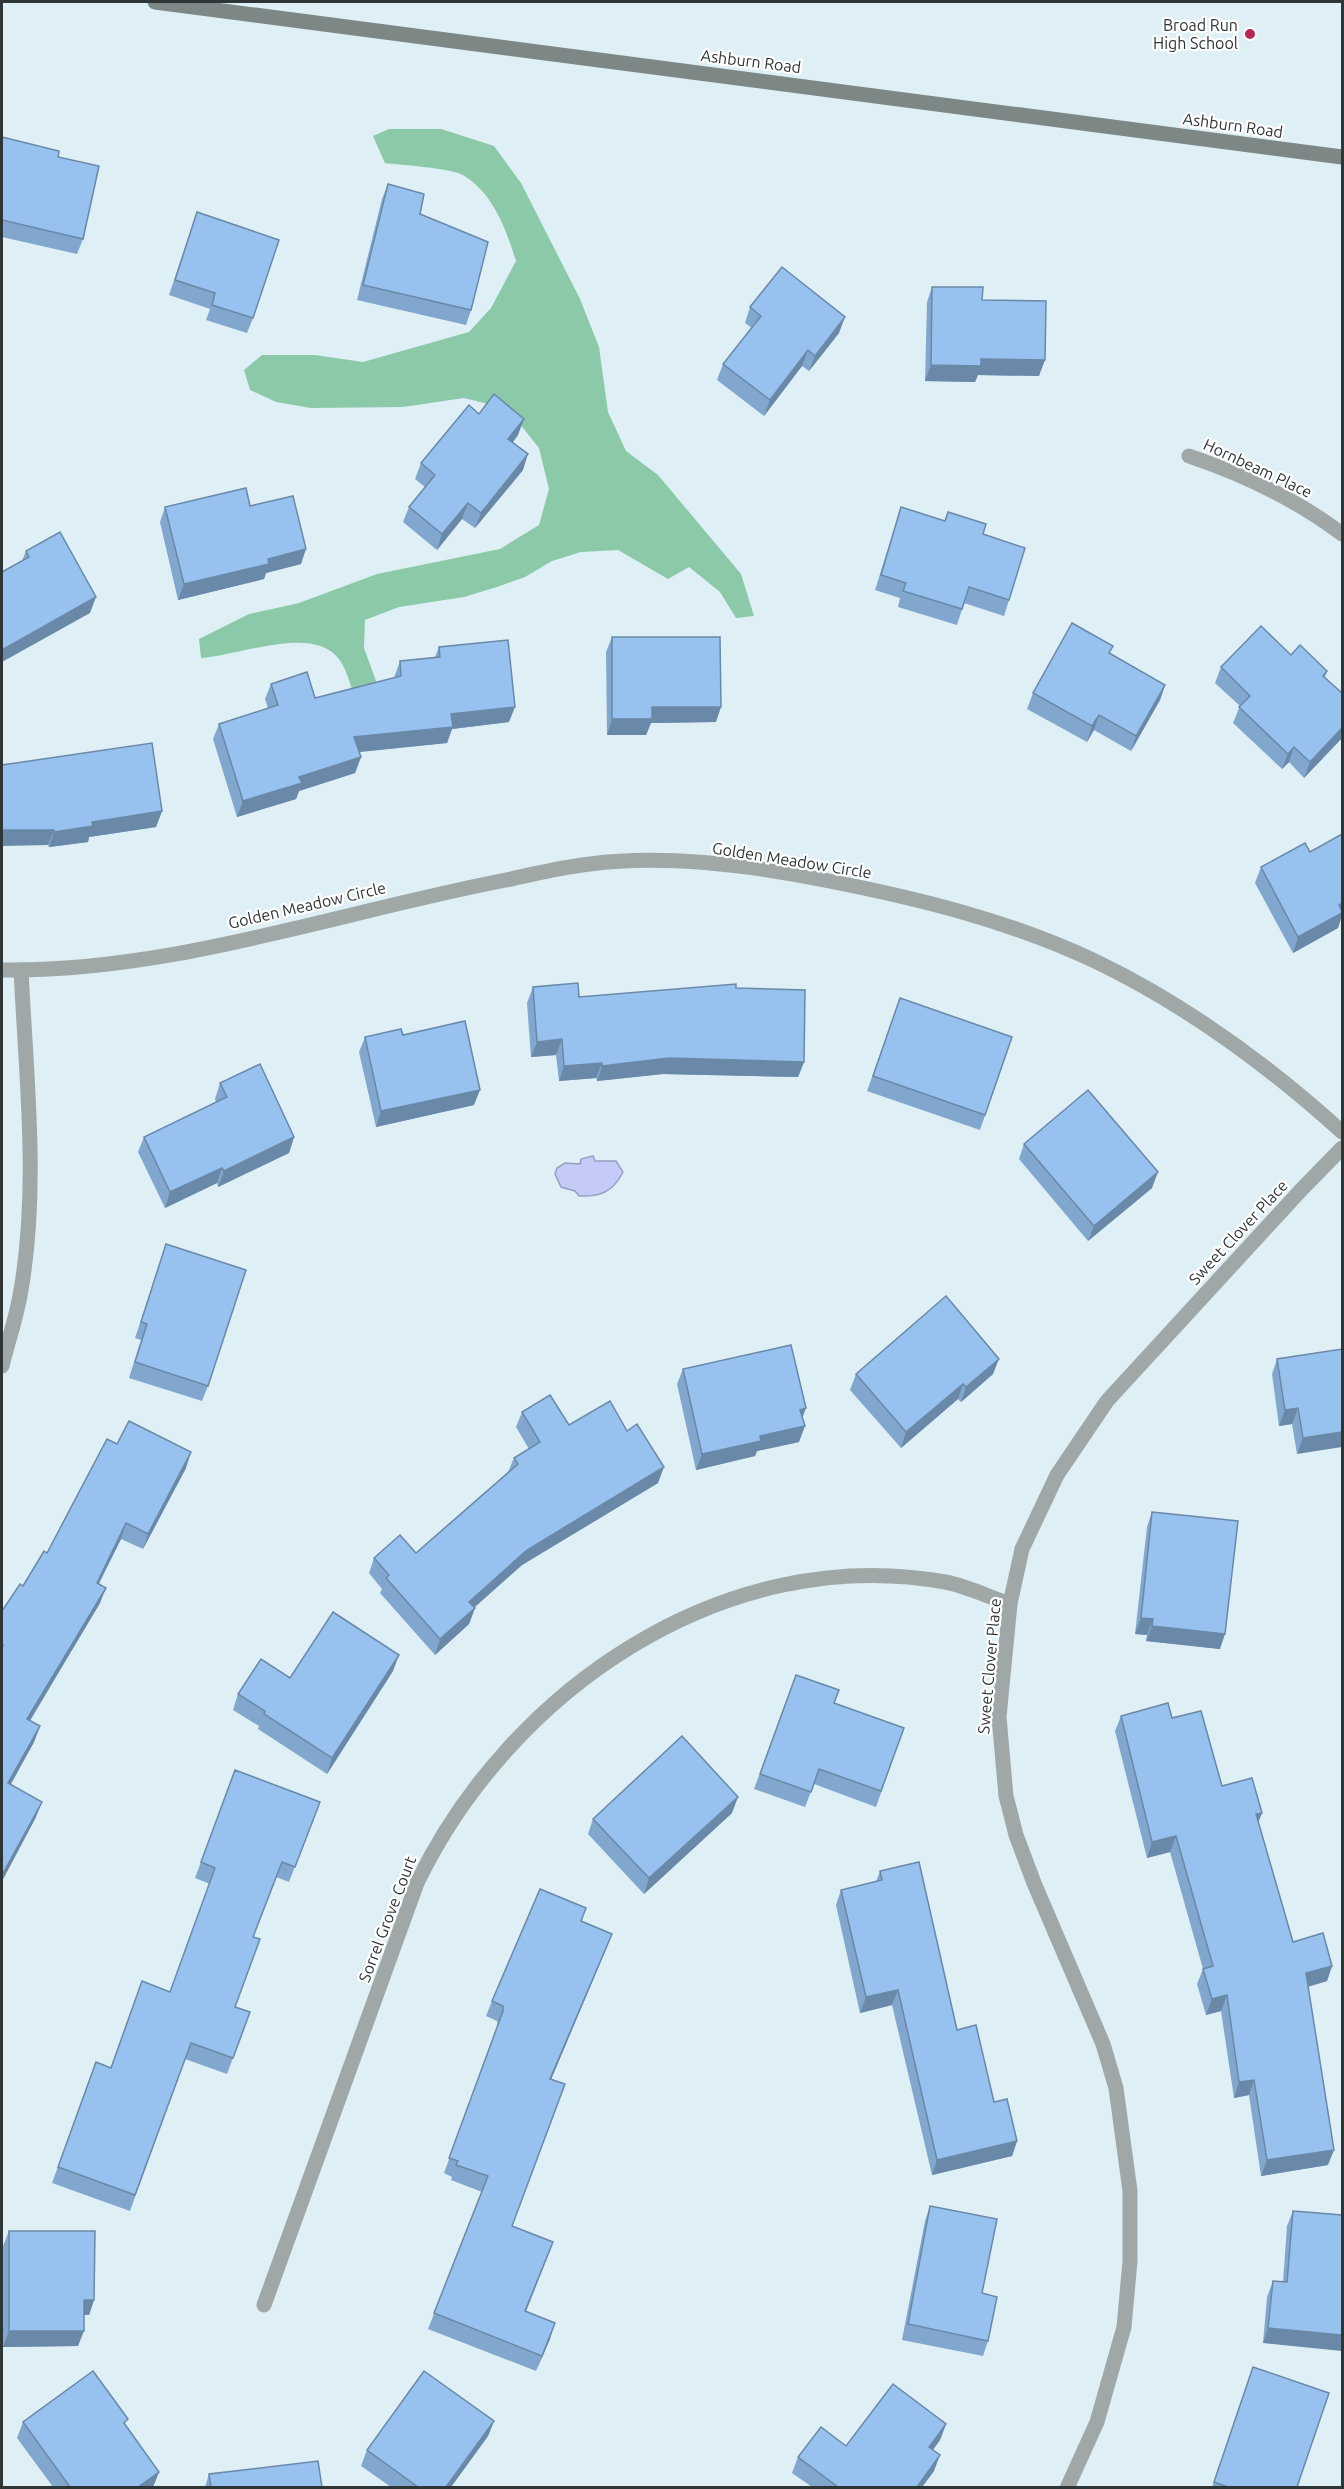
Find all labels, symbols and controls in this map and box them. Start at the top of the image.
place label: Broad Run High School [1153,16,1238,52]
marker: Broad Run High School [1243,27,1257,41]
street label: Ashburn Road [700,46,802,76]
street label: Ashburn Road [1182,109,1284,141]
street label: Hornbeam Place [1201,435,1315,501]
street label: Golden Meadow Circle [711,839,873,881]
street label: Golden Meadow Circle [226,878,388,932]
street label: Sweet Clover Place [1185,1176,1291,1288]
street label: Sweet Clover Place [974,1597,1004,1735]
street label: Sorrel Grove Court [355,1853,420,1985]

